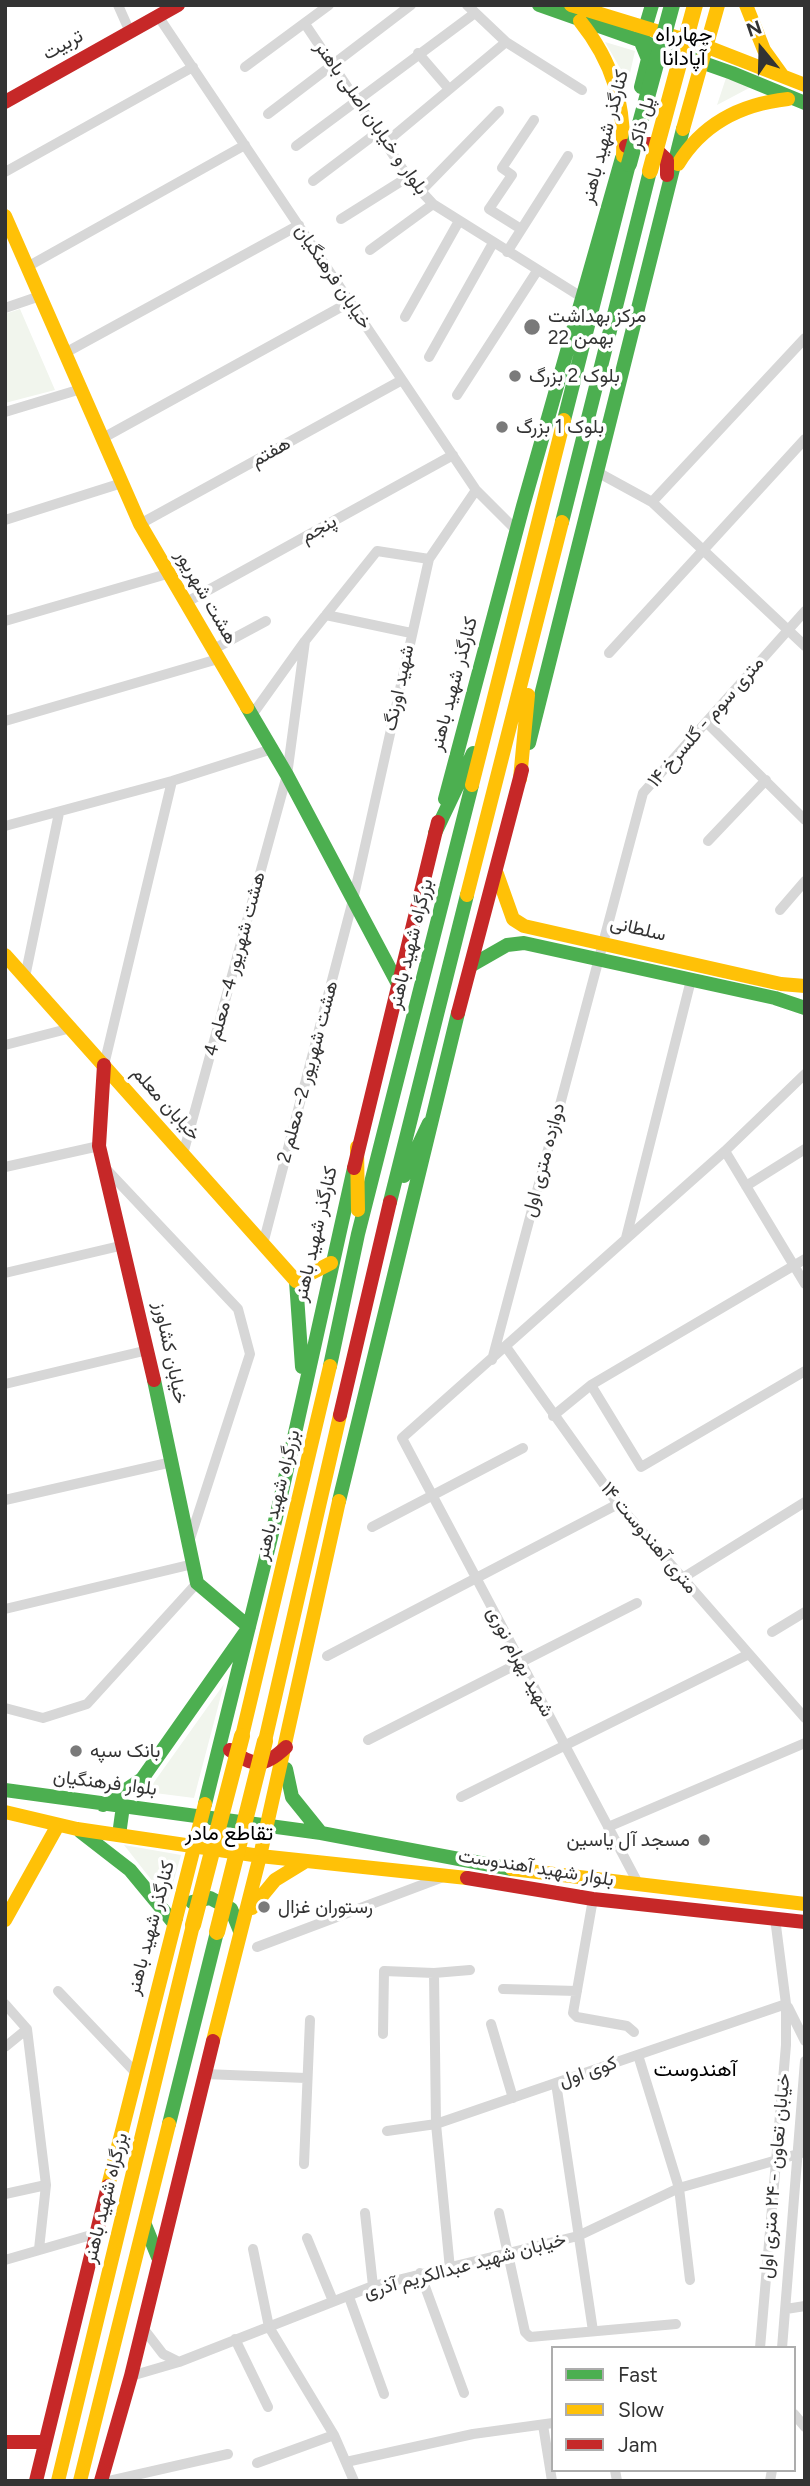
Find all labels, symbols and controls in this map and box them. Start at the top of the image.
north arrow [726,14,796,84]
text: N [743,15,765,42]
district label: چهارراه آپادانا [655,22,713,72]
street label: تربیت [39,25,87,65]
street label: بلوار و خیابان اصلی باهنر [309,37,433,199]
street label: کنارگذر شهید باهنر [576,67,634,207]
street label: پل ذاکر [624,94,660,152]
street label: خیابان فرهنگیان [290,220,376,334]
place label: مرکز بهداشت 22 بهمن [548,305,646,349]
marker: مرکز بهداشت 22 بهمن [522,317,542,337]
place label: بلوک 2 بزرگ [529,365,620,387]
marker: بلوک 2 بزرگ [507,368,523,384]
place label: بلوک 1 بزرگ [516,416,604,438]
marker: بلوک 1 بزرگ [494,419,510,435]
street label: هفتم [247,432,295,472]
street label: پنجم [297,510,341,548]
street label: هشت شهریور [170,546,242,648]
street label: کنارگذر شهید باهنر [425,614,483,754]
street label: شهید اورنگ [379,643,419,733]
street label: ۱۴ متری سوم - گلسرخ [643,652,769,792]
street label: هشت شهریور 4- معلم 4 [199,869,271,1059]
street label: بزرگراه شهید باهنر [384,876,438,1012]
street label: سلطانی [608,912,668,946]
street label: هشت شهریور 2- معلم 2 [273,978,343,1166]
street label: خیابان معلم [127,1062,205,1146]
street label: دوازده متری اول [518,1101,570,1219]
street label: کنارگذر شهید باهنر [289,1164,343,1304]
street label: خیابان کشاورز [148,1300,192,1406]
street label: بزرگراه شهید باهنر [251,1427,305,1563]
street label: ۱۴ متری آهندوست [596,1478,702,1598]
street label: شهید بهرام نوری [481,1603,559,1721]
place label: بانک سپه [90,1740,160,1762]
marker: بانک سپه [68,1743,84,1759]
street label: بلوار فرهنگیان [52,1765,158,1801]
district label: تقاطع مادر [185,1821,273,1847]
place label: مسجد آل یاسین [566,1829,690,1851]
marker: مسجد آل یاسین [696,1832,712,1848]
street label: بلوار شهید آهندوست [457,1844,615,1892]
street label: کنارگذر شهید باهنر [122,1858,180,1998]
place label: رستوران غزال [278,1896,373,1918]
marker: رستوران غزال [256,1899,272,1915]
street label: کوی اول [556,2051,620,2093]
district label: آهندوست [653,2057,737,2083]
street label: خیابان تعاون - ۲۴ متری اول [755,2072,795,2280]
street label: بزرگراه شهید باهنر [79,2130,133,2266]
street label: خیابان شهید عبدالکریم آذری [361,2228,569,2304]
legend [551,2346,796,2472]
text: Fast [618,2362,658,2387]
text: Slow [618,2397,664,2422]
text: Jam [618,2432,657,2457]

